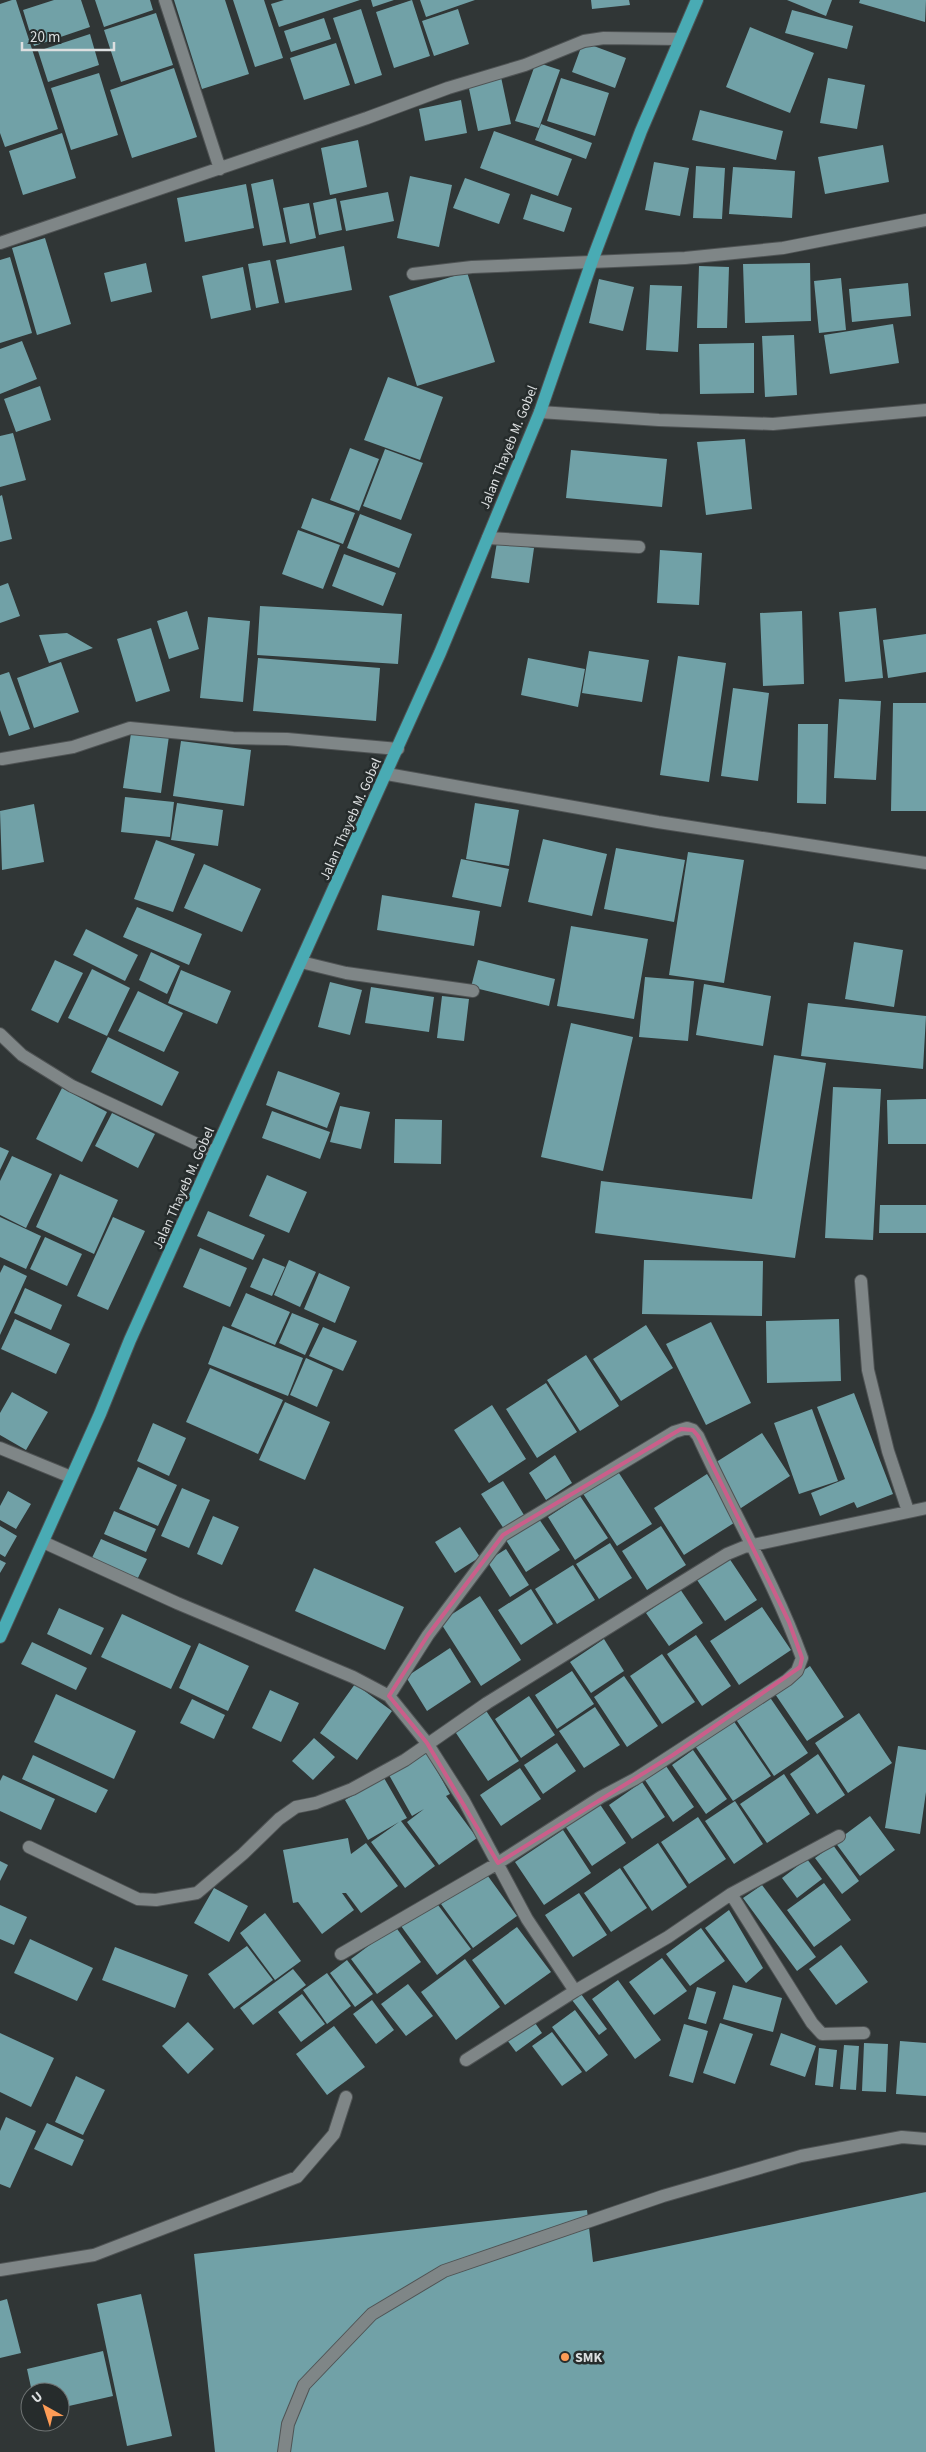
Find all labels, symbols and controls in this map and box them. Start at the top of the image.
scale bar [22,20,115,52]
text: 20 m [30,27,60,48]
street label: Jalan Thayeb M. Gobel [475,382,543,512]
street label: Jalan Thayeb M. Gobel [315,755,387,884]
street label: Jalan Thayeb M. Gobel [148,1124,220,1253]
place label: SMK [575,2348,602,2368]
marker: SMK [559,2351,571,2363]
north arrow [20,2382,70,2432]
text: U [28,2387,47,2408]

